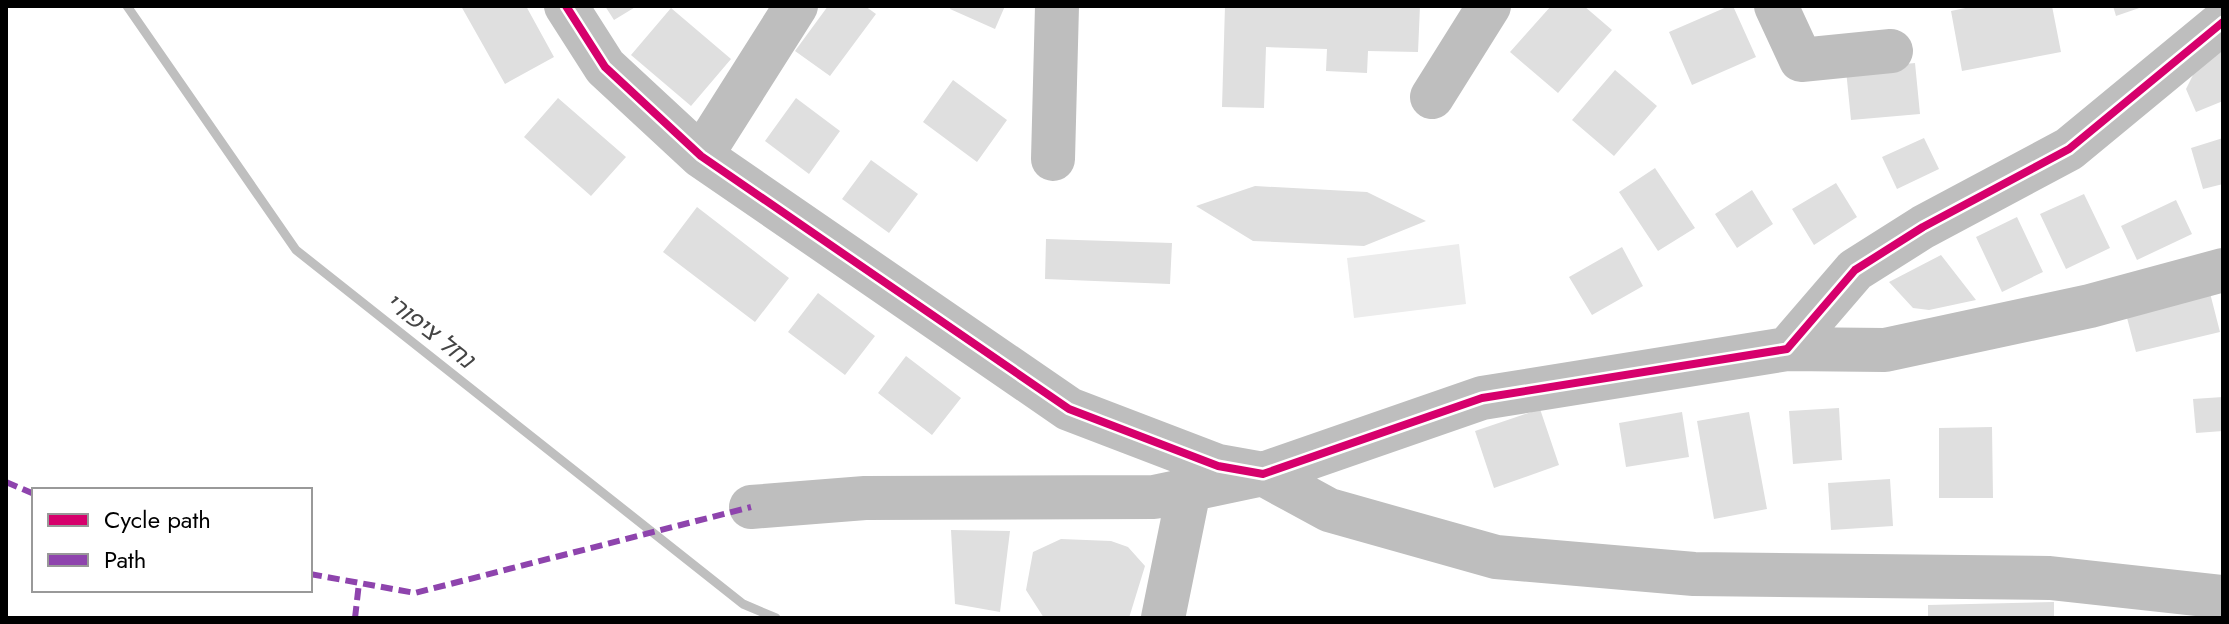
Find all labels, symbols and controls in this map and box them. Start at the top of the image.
water label: נחל ציפורי [378,284,484,377]
legend [32,488,312,592]
text: Cycle path [104,502,211,537]
text: Path [104,542,146,577]

